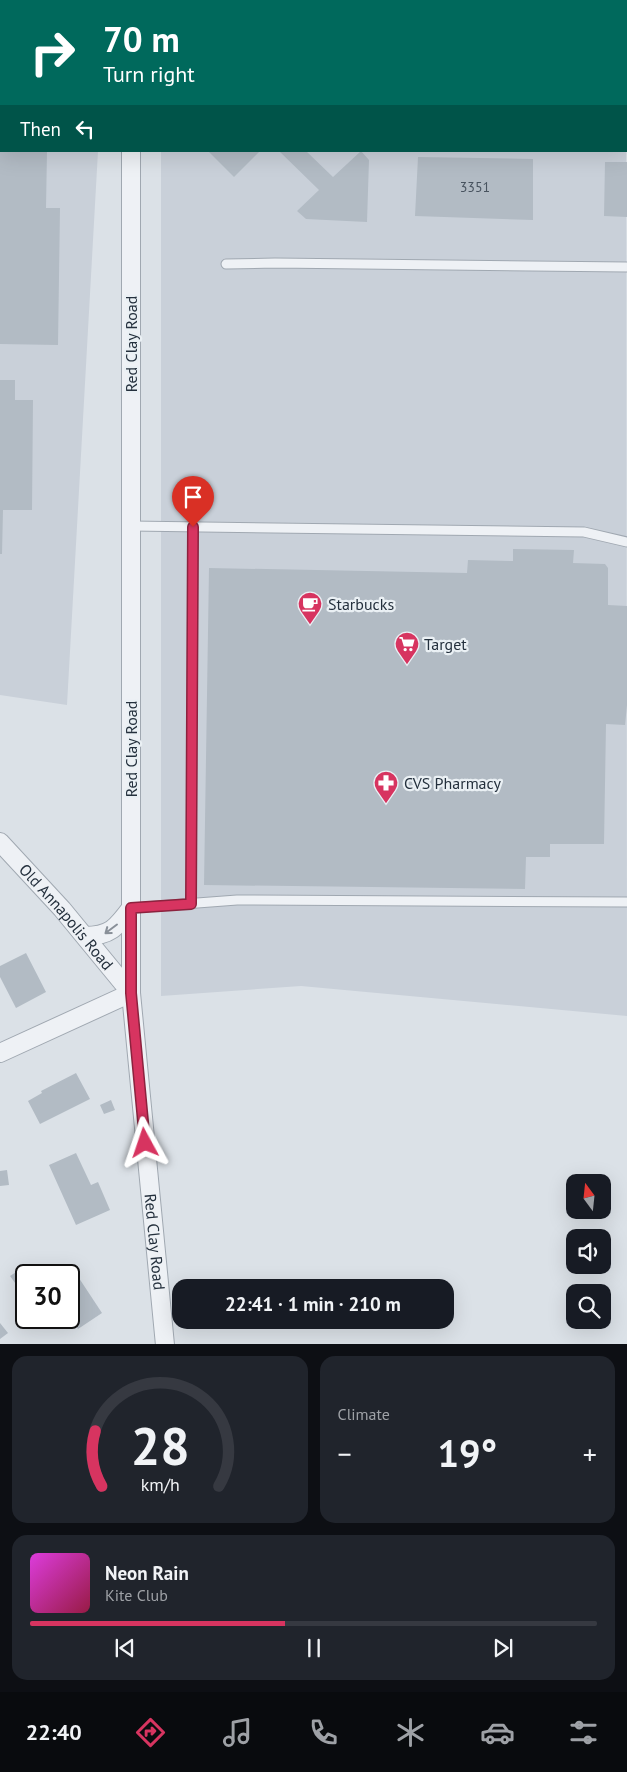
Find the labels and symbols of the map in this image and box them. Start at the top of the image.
house number: 3351 [460,178,490,196]
street label: Red Clay Road [121,296,141,392]
pin [172,476,214,527]
cafe icon: Starbucks [297,591,323,625]
place label: Starbucks [328,594,394,614]
supermarket icon: Target [394,631,420,665]
place label: Target [424,634,467,654]
street label: Red Clay Road [121,701,141,797]
pharmacy icon: CVS Pharmacy [373,770,399,804]
place label: CVS Pharmacy [404,773,502,793]
street label: Old Annapolis Road [15,859,118,974]
one-way arrow [104,924,118,934]
position arrow [118,1116,170,1168]
north arrow [566,1174,611,1219]
street label: Red Clay Road [140,1193,170,1291]
speed limit sign: 30 [15,1264,80,1329]

